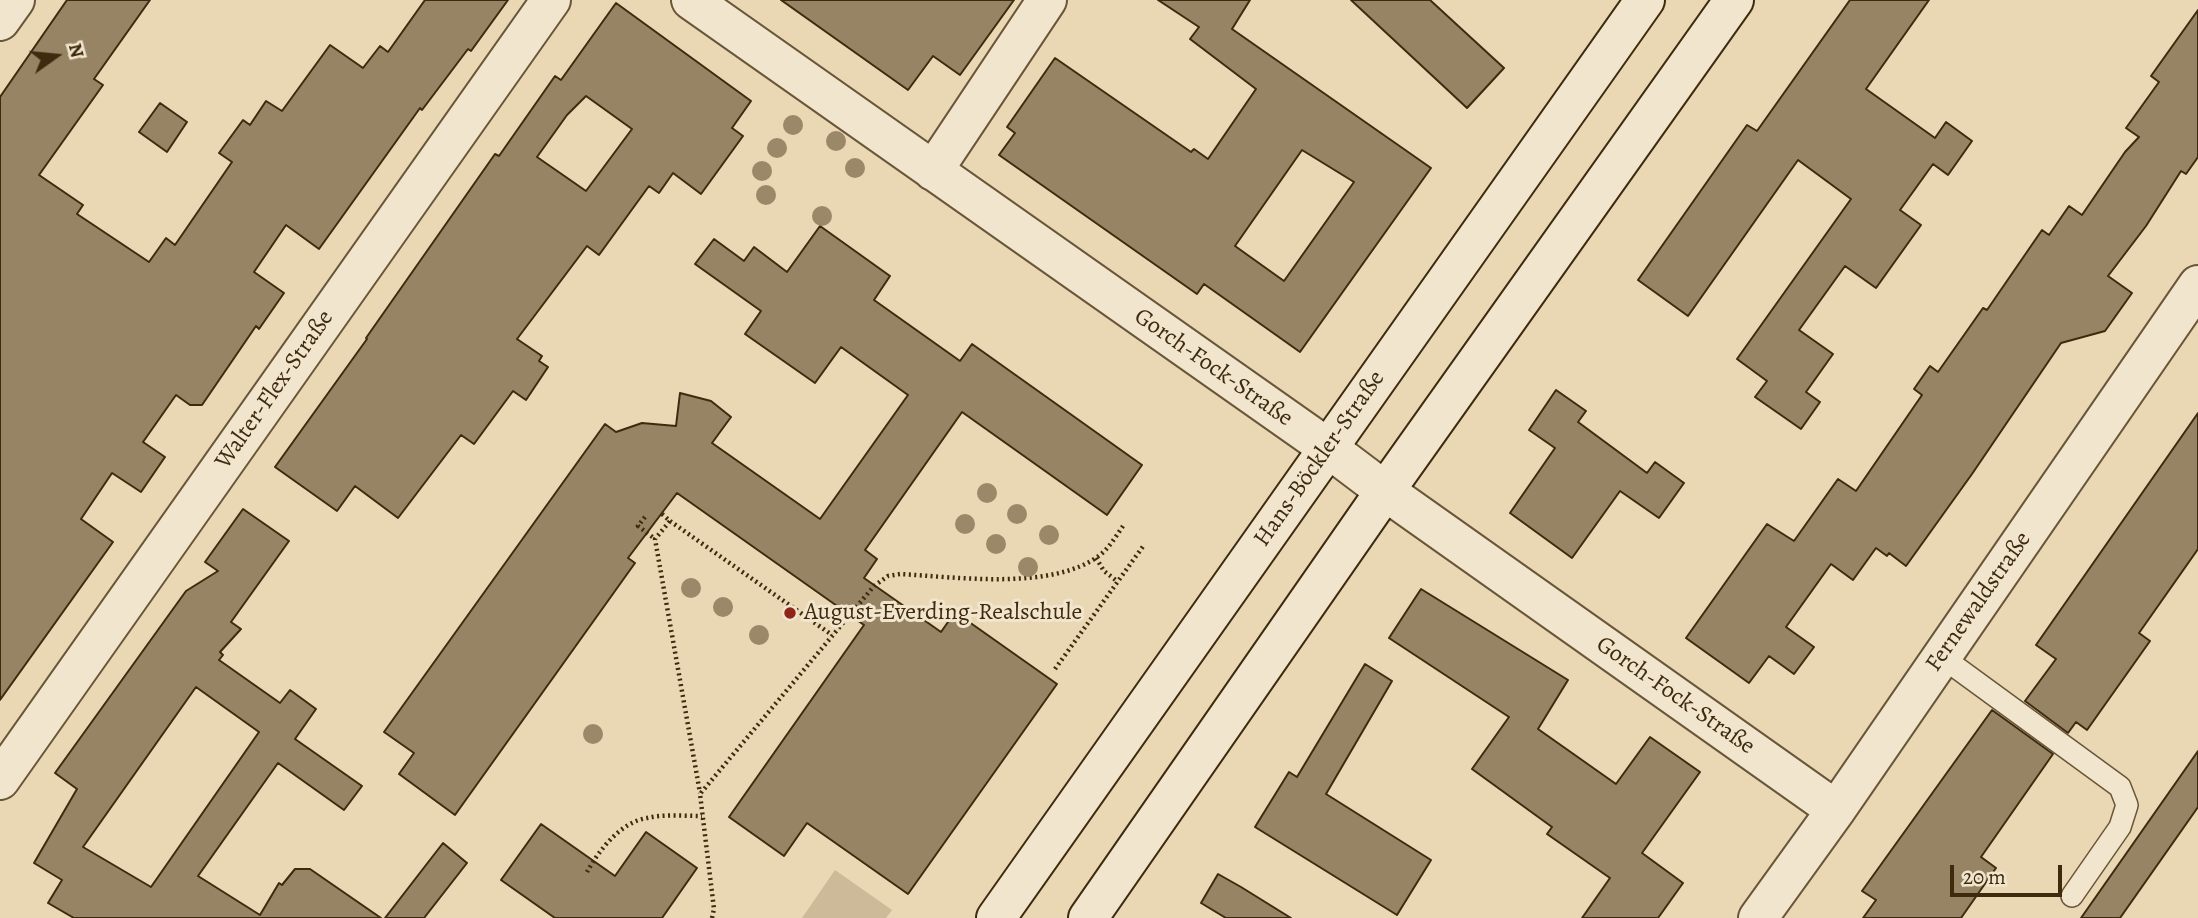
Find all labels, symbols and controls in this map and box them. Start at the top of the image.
north arrow [21,21,91,91]
text: N [62,41,91,61]
street label: Gorch-Fock-Straße [1128,303,1298,433]
street label: Walter-Flex-Straße [210,305,340,475]
street label: Hans-Böckler-Straße [1248,365,1392,553]
street label: Fernewaldstraße [1920,527,2038,677]
place label: August-Everding-Realschule [804,599,1082,627]
marker: August-Everding-Realschule [782,605,798,621]
street label: Gorch-Fock-Straße [1590,631,1760,761]
scale bar [1953,852,2065,896]
text: 20 m [1963,863,2006,891]

